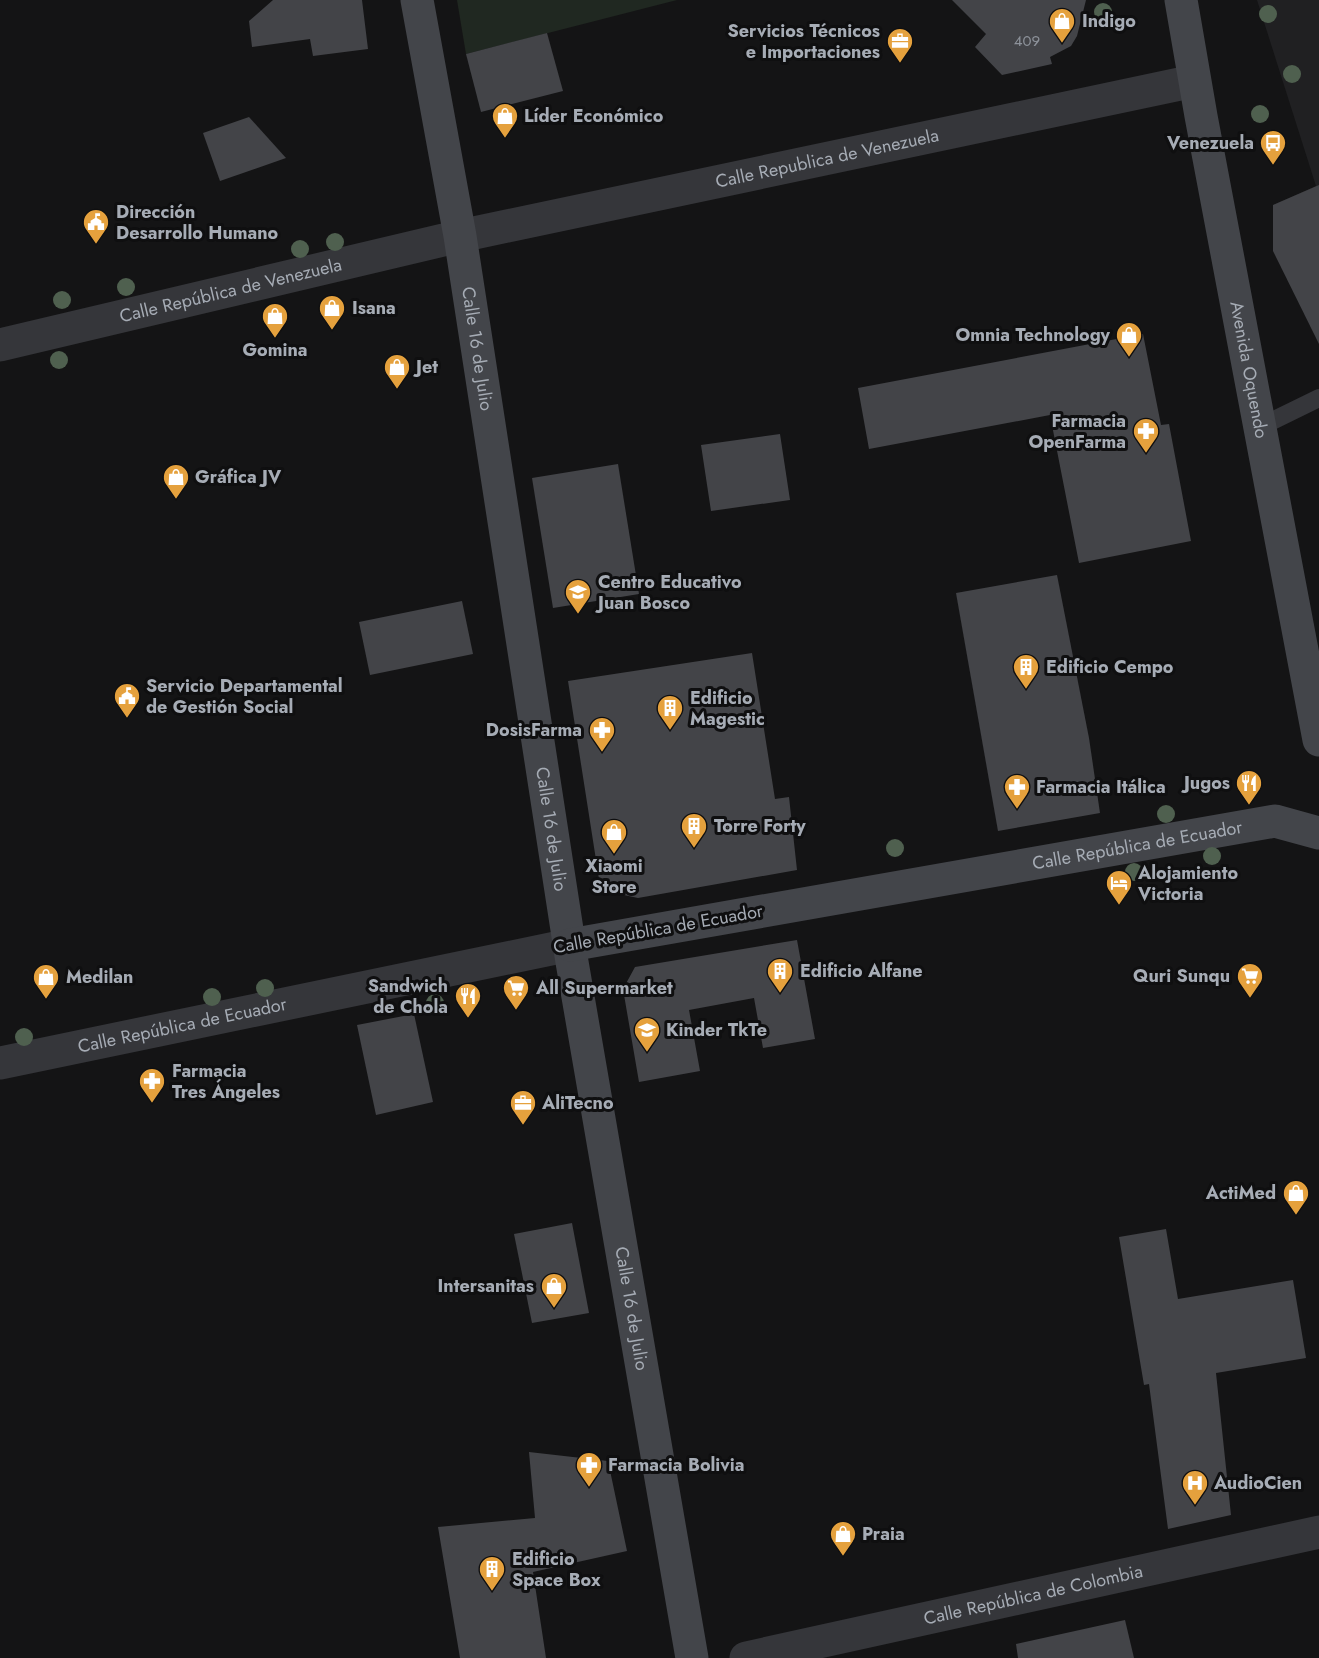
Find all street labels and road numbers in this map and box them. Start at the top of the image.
street label: Calle Republica de Venezuela [713,122,941,195]
street label: Calle República de Venezuela [117,251,344,329]
street label: Calle 16 de Julio [455,285,500,413]
street label: Avenida Oquendo [1223,299,1275,441]
street label: Calle 16 de Julio [529,765,574,893]
street label: Calle República de Ecuador [1030,814,1245,876]
street label: Calle República de Ecuador [551,898,766,960]
street label: Calle República de Ecuador [75,991,290,1060]
street label: Calle 16 de Julio [608,1244,655,1373]
street label: Calle República de Colombia [921,1558,1145,1632]

